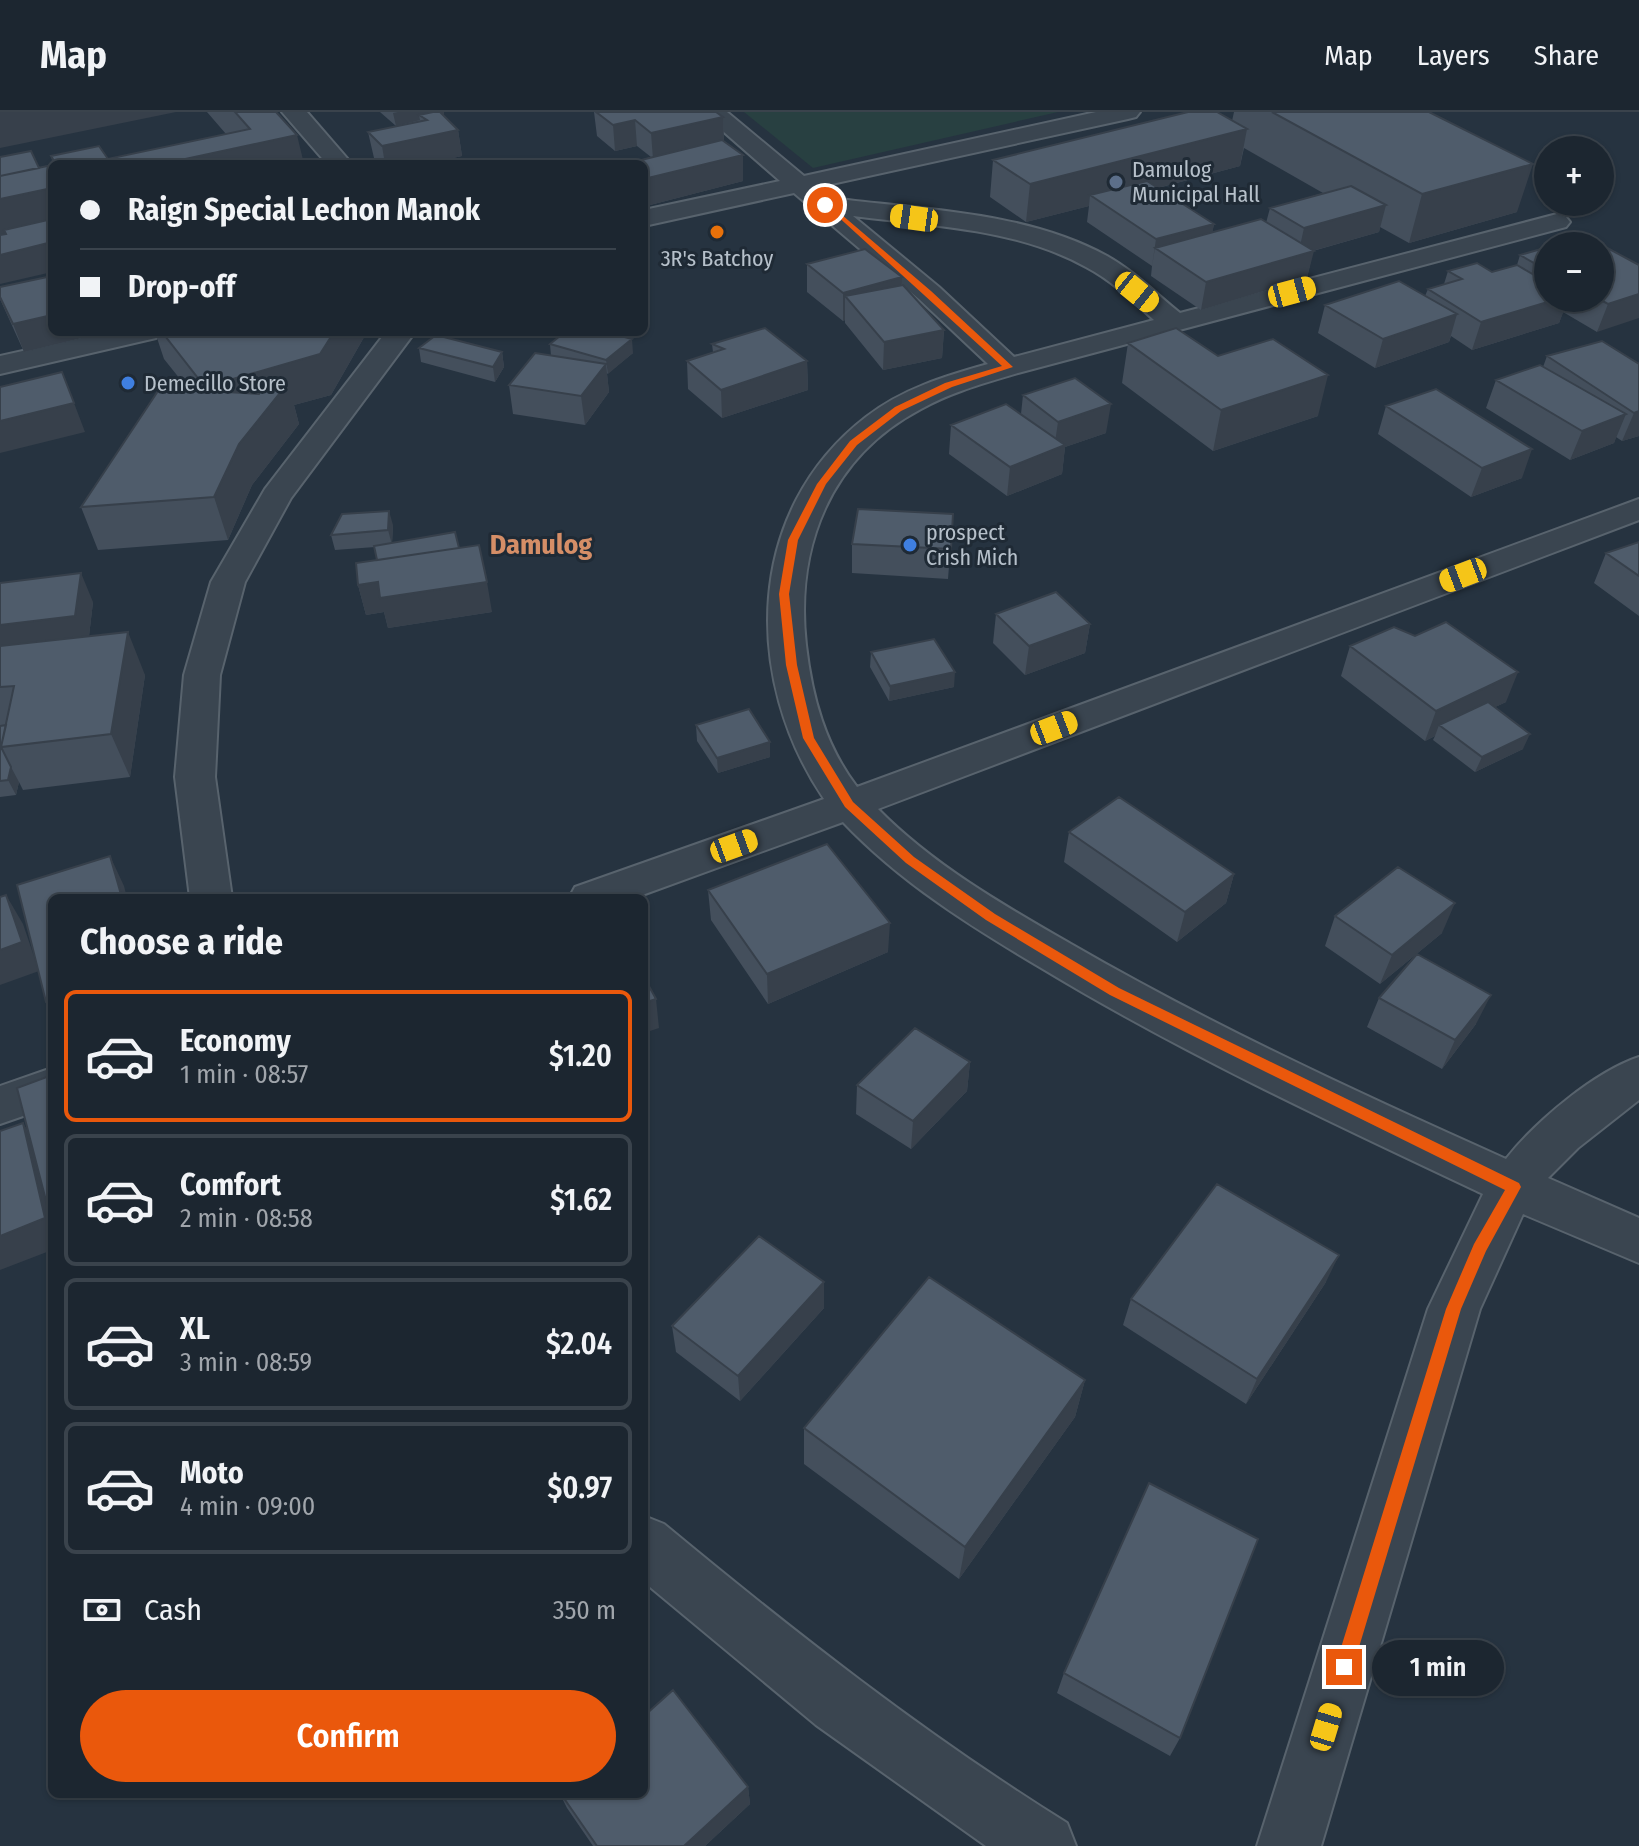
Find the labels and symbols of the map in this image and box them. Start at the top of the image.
place label: Damulog Municipal Hall [1132,156,1260,208]
marker: Damulog Municipal Hall [1107,173,1125,191]
route start [807,187,843,223]
car [889,203,939,233]
marker: 3R's Batchoy [708,223,726,241]
place label: 3R's Batchoy [661,245,774,272]
car [1111,268,1163,316]
car [1266,274,1318,310]
place label: Demecillo Store [144,370,286,397]
marker: Demecillo Store [119,374,137,392]
place label: prospect Crish Mich [926,519,1018,571]
district label: Damulog [490,528,592,561]
marker: prospect Crish Mich [901,536,919,554]
car [1436,555,1490,595]
car [1027,708,1081,748]
car [707,827,761,865]
callout: 1 min [1372,1639,1504,1695]
route end [1326,1649,1362,1685]
car [1308,1701,1344,1753]

